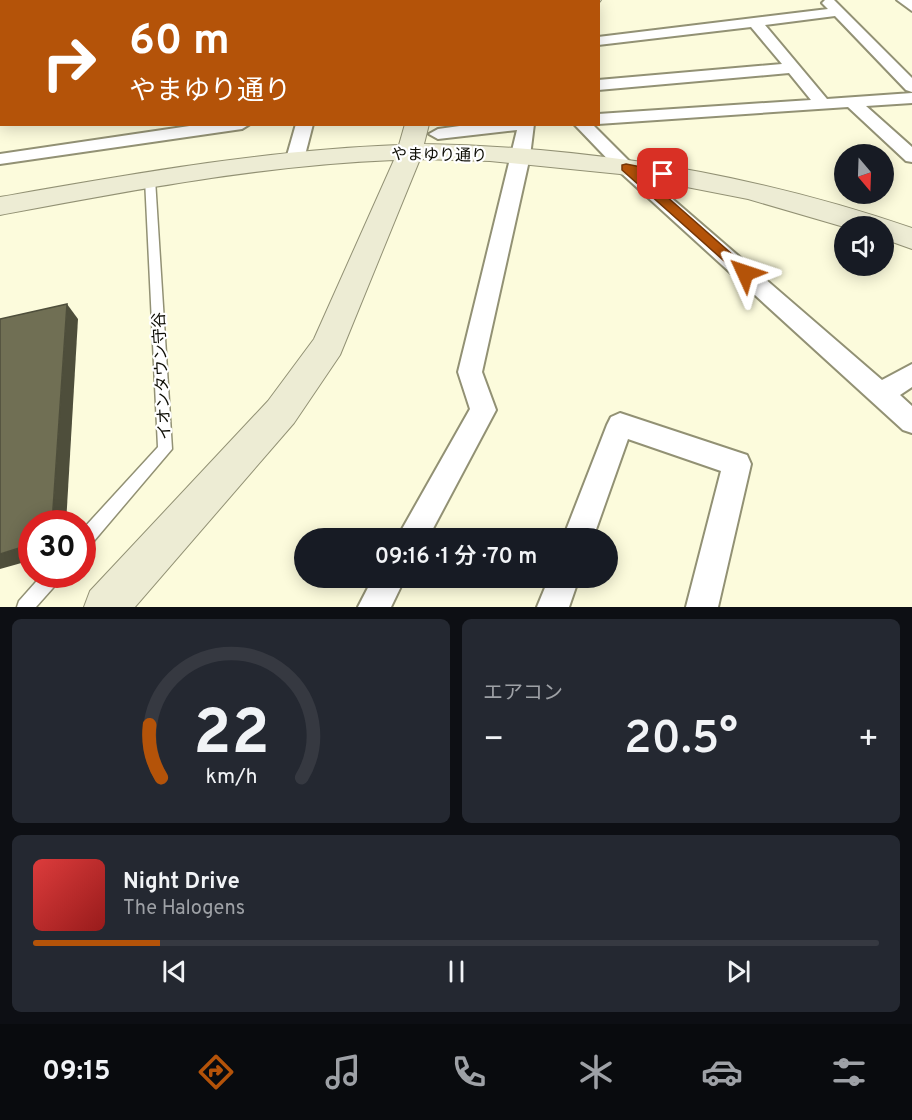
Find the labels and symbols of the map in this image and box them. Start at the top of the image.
north arrow [834,144,894,204]
street label: やまゆり通り [391,145,487,167]
pin [637,148,688,199]
position arrow [713,241,777,305]
street label: イオンタウン守谷 [150,311,176,440]
speed limit sign: 30 [18,510,96,588]

